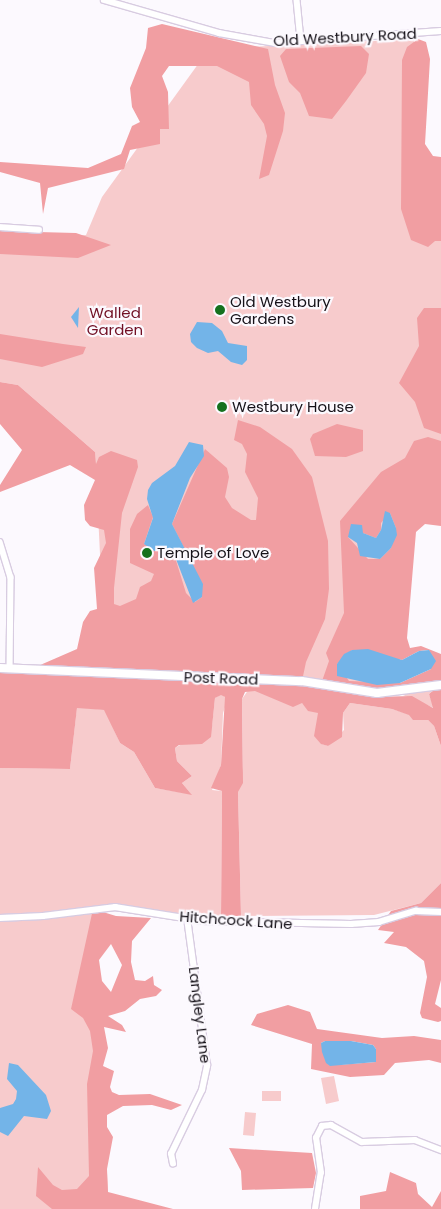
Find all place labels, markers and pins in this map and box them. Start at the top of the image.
place label: Old Westbury Gardens [230,292,331,327]
marker: Old Westbury Gardens [214,304,226,316]
place label: Westbury House [232,398,354,416]
marker: Westbury House [216,401,228,413]
place label: Temple of Love [157,544,269,562]
marker: Temple of Love [141,547,153,559]

